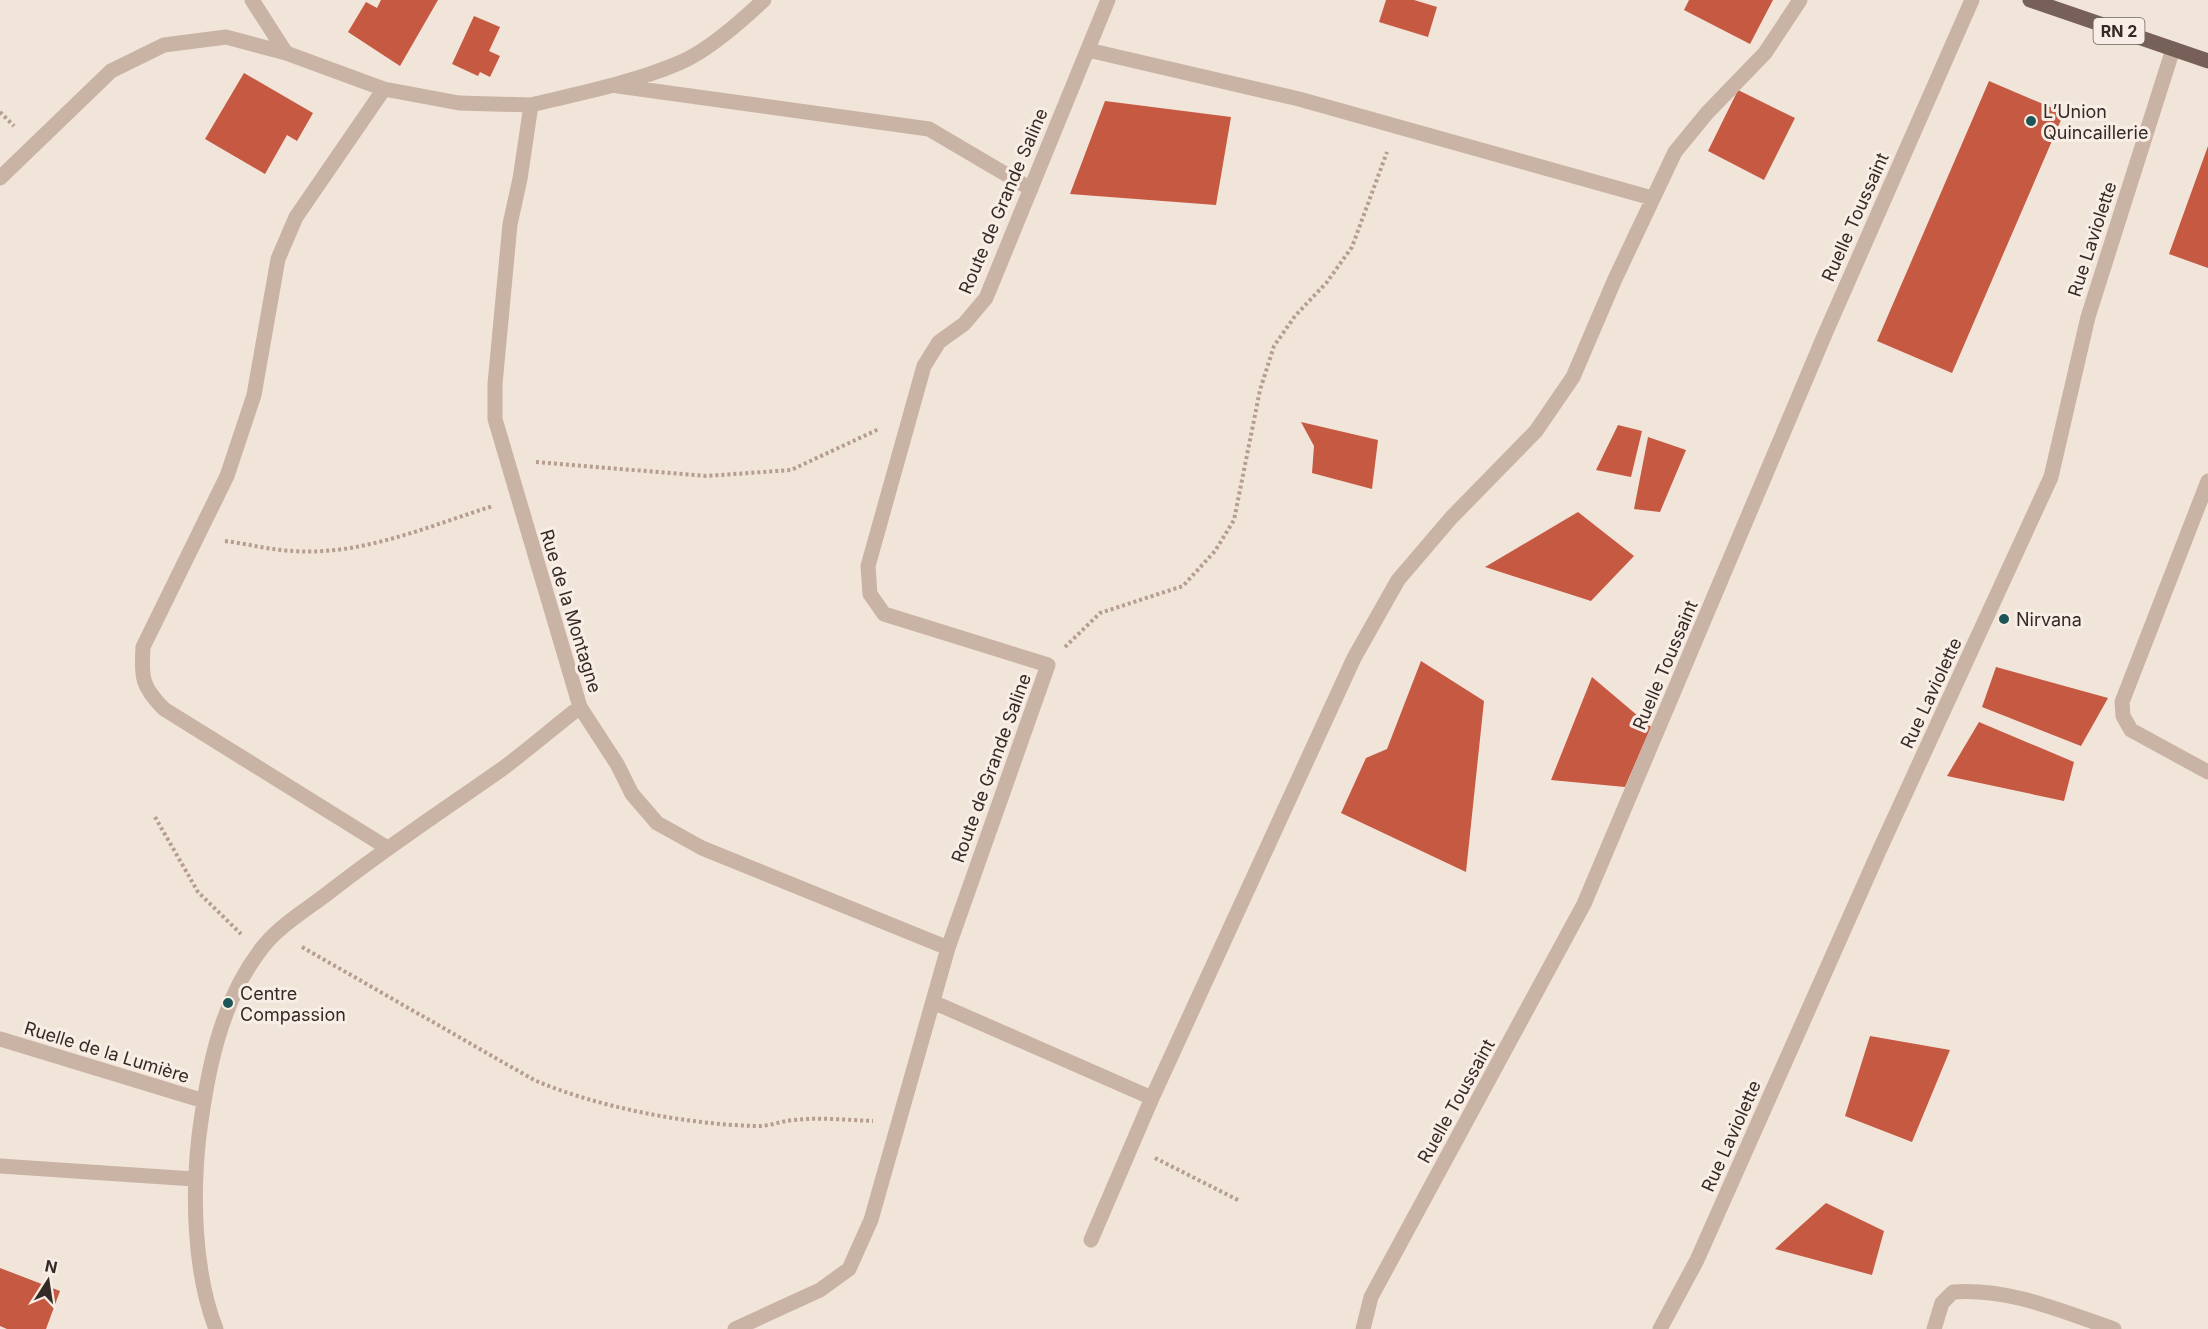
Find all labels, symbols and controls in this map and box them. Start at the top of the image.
road number: RN 2 [2094,18,2144,44]
place label: L’Union Quincaillerie [2043,101,2148,143]
street label: Route de Grande Saline [954,105,1052,297]
marker: L’Union Quincaillerie [2024,114,2038,128]
street label: Ruelle Toussaint [1817,149,1893,285]
street label: Rue Laviolette [2064,179,2120,299]
street label: Rue de la Montagne [536,527,606,695]
street label: Ruelle Toussaint [1628,597,1702,733]
place label: Nirvana [2016,609,2082,630]
marker: Nirvana [1997,612,2011,626]
street label: Rue Laviolette [1896,634,1966,752]
street label: Route de Grande Saline [947,671,1035,865]
place label: Centre Compassion [240,983,346,1025]
marker: Centre Compassion [221,996,235,1010]
street label: Ruelle de la Lumière [22,1017,192,1087]
street label: Ruelle Toussaint [1413,1035,1499,1167]
street label: Rue Laviolette [1697,1077,1765,1195]
north arrow [18,1251,78,1311]
text: N [43,1255,59,1277]

